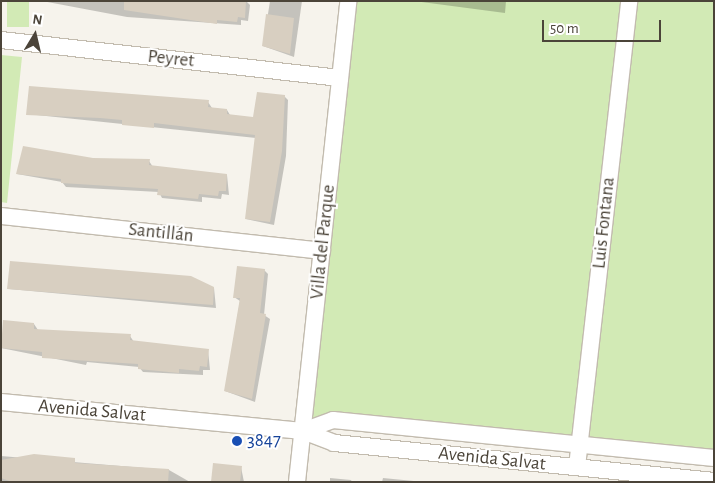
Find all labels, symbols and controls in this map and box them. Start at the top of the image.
north arrow [10,10,60,60]
scale bar [545,10,664,42]
text: N [31,13,43,28]
text: 50 m [550,21,579,36]
street label: Peyret [146,45,196,73]
street label: Luis Fontana [588,176,620,270]
street label: Villa del Parque [306,183,340,301]
street label: Santillán [127,218,195,248]
street label: Avenida Salvat [37,395,147,427]
place label: 3847 [247,430,281,452]
marker: 3847 [231,435,243,447]
street label: Avenida Salvat [437,442,547,476]

